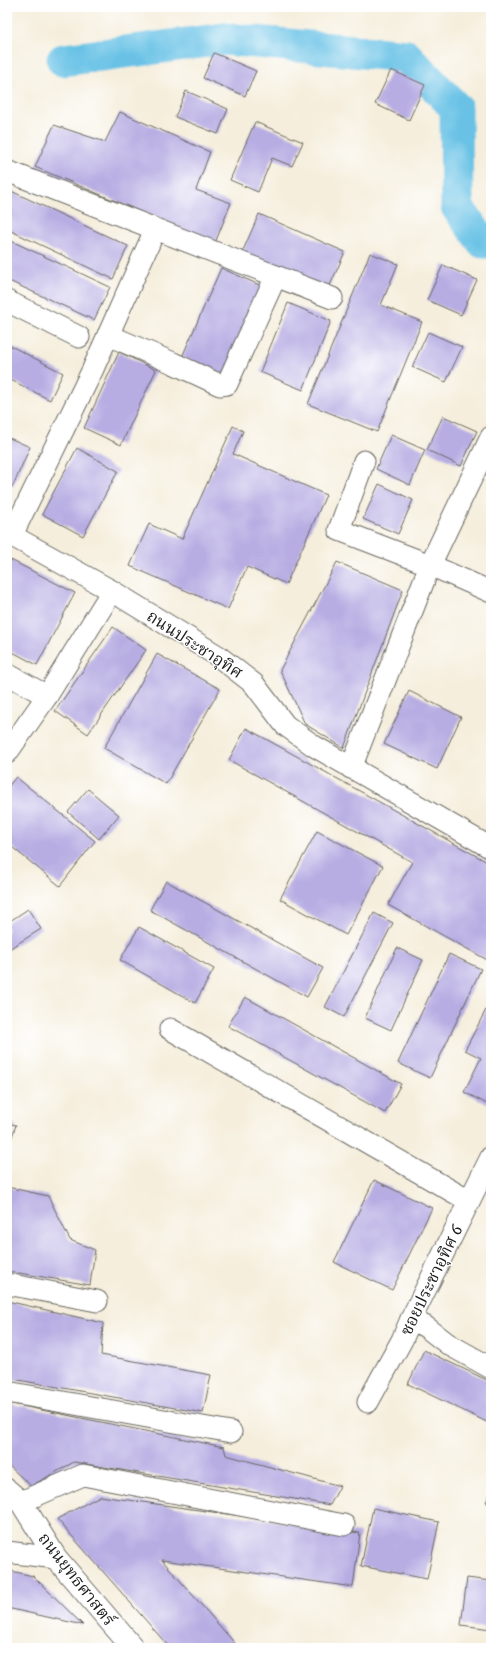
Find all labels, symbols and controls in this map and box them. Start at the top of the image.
street label: ถนนประชาอุทิศ [142,606,247,684]
street label: ซอยประชาอุทิศ 6 [396,1220,469,1339]
street label: ถนนยุทธศาสตร์ [33,1528,121,1632]

